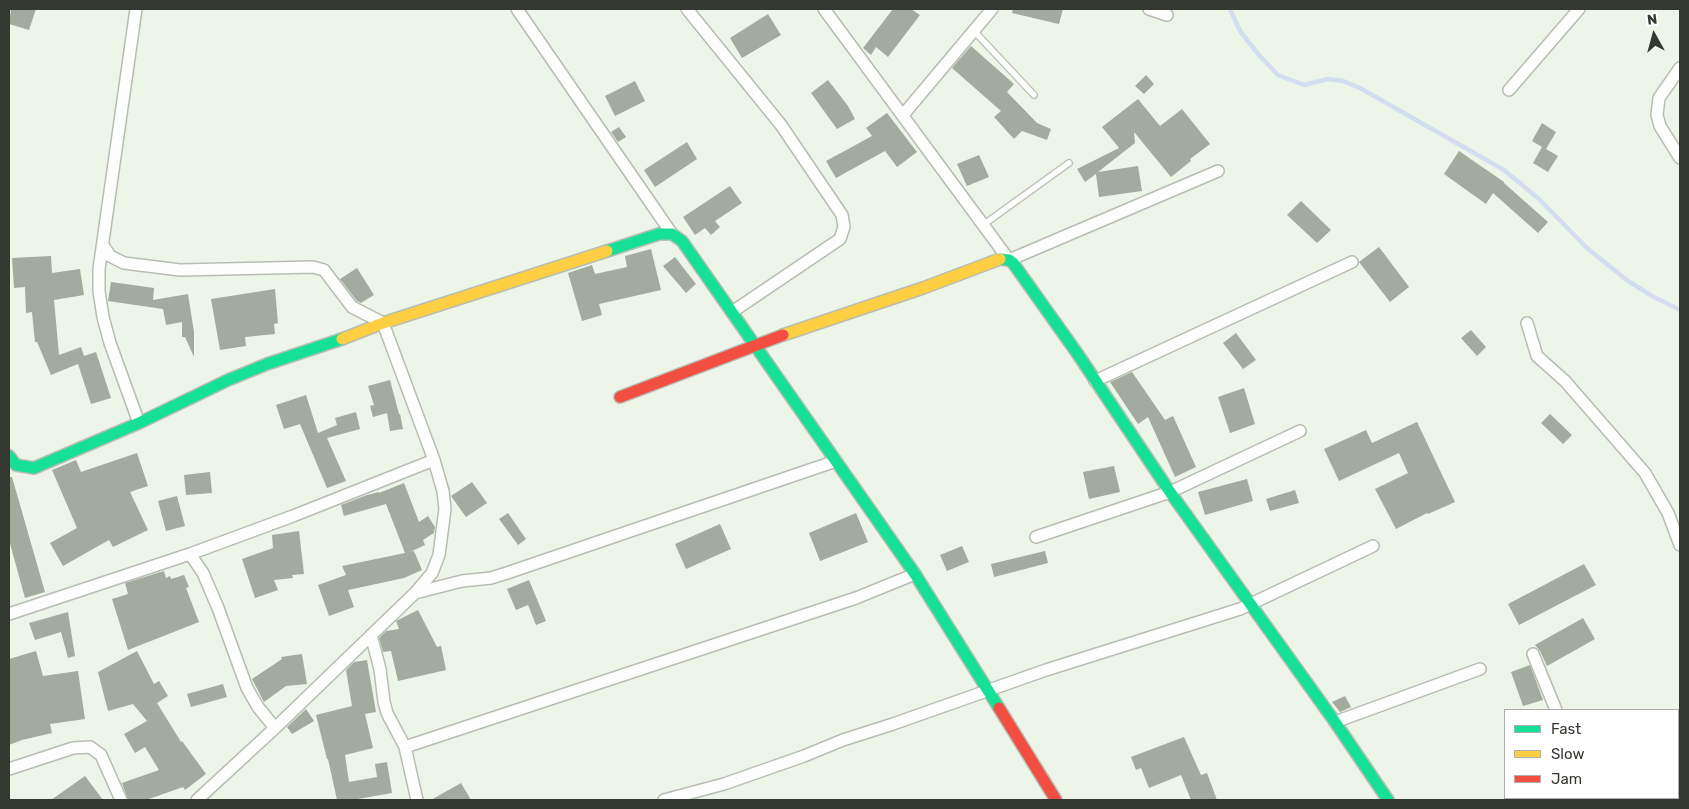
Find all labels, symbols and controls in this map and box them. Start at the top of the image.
north arrow [1629,10,1679,60]
text: N [1646,11,1658,29]
legend [1504,709,1679,799]
text: Fast [1551,720,1581,738]
text: Slow [1551,745,1584,763]
text: Jam [1551,770,1582,788]

